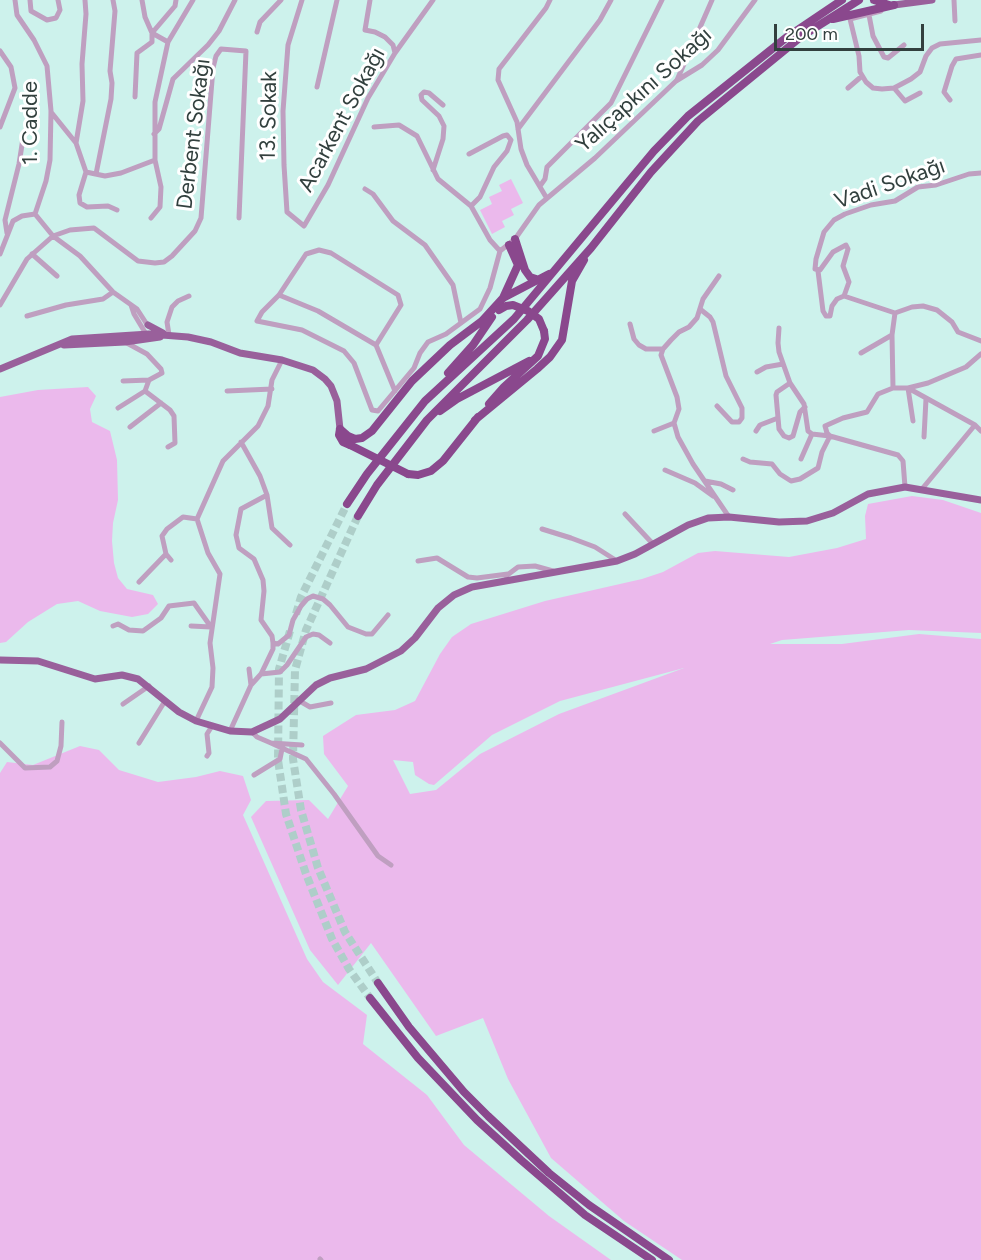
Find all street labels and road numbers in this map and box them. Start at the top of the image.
street label: Yalıçapkını Sokağı [571,22,717,158]
street label: Acarkent Sokağı [293,43,391,197]
street label: Derbent Sokağı [172,57,216,211]
street label: 13. Sokak [255,71,283,161]
street label: 1. Cadde [18,81,44,165]
street label: Vadi Sokağı [831,153,949,215]

